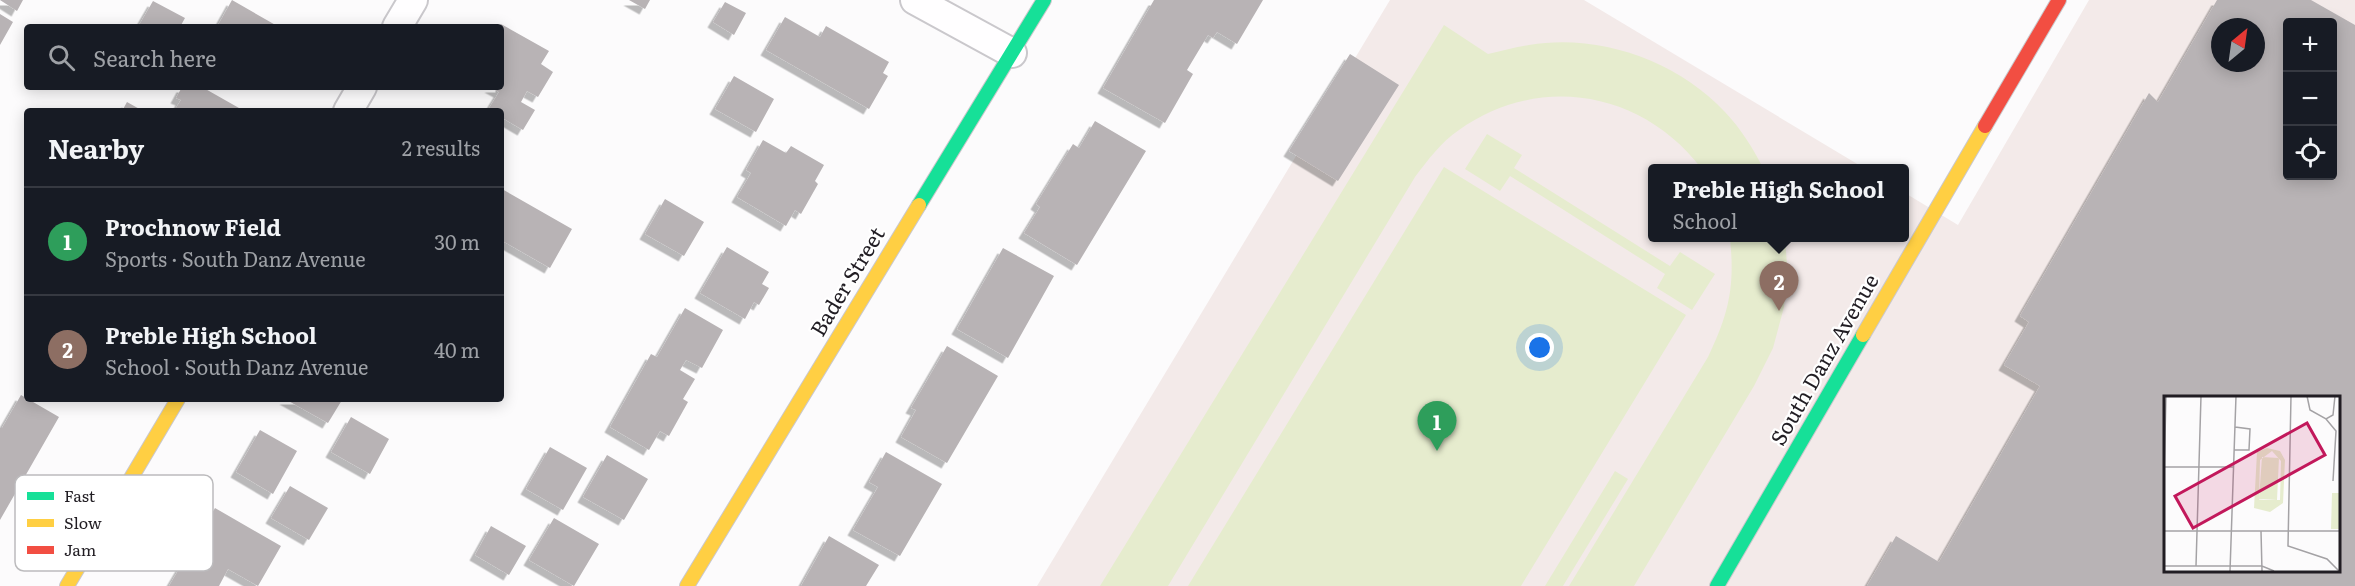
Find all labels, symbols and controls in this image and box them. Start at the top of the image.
north arrow [2211,18,2265,72]
map controls [2283,18,2337,180]
button: + [2283,18,2337,72]
search box [24,24,504,90]
icon: search [45,41,78,74]
text: Search here [93,41,216,74]
button: − [2283,72,2337,126]
button: locate [2283,126,2337,180]
text: Nearby [48,128,144,167]
text: 2 results [402,132,480,162]
popup [1648,164,1909,242]
text: Preble High School [1673,172,1884,205]
text: School [1673,205,1737,235]
text: Prochnow Field [105,210,281,243]
street label: Bader Street [801,220,891,341]
text: 1 [63,226,72,256]
text: 30 m [434,226,480,256]
text: Sports · South Danz Avenue [105,243,366,273]
pin: 2 [1760,262,1798,311]
street label: South Danz Avenue [1761,267,1885,450]
text: Preble High School [105,318,317,351]
your location [1525,333,1554,362]
text: 2 [62,334,73,364]
text: 40 m [434,334,480,364]
text: School · South Danz Avenue [105,351,368,381]
inset map [2164,396,2340,571]
pin: 1 [1418,402,1456,451]
legend [15,475,213,571]
text: Fast [64,483,96,507]
text: Slow [64,510,102,534]
text: Jam [64,537,97,561]

